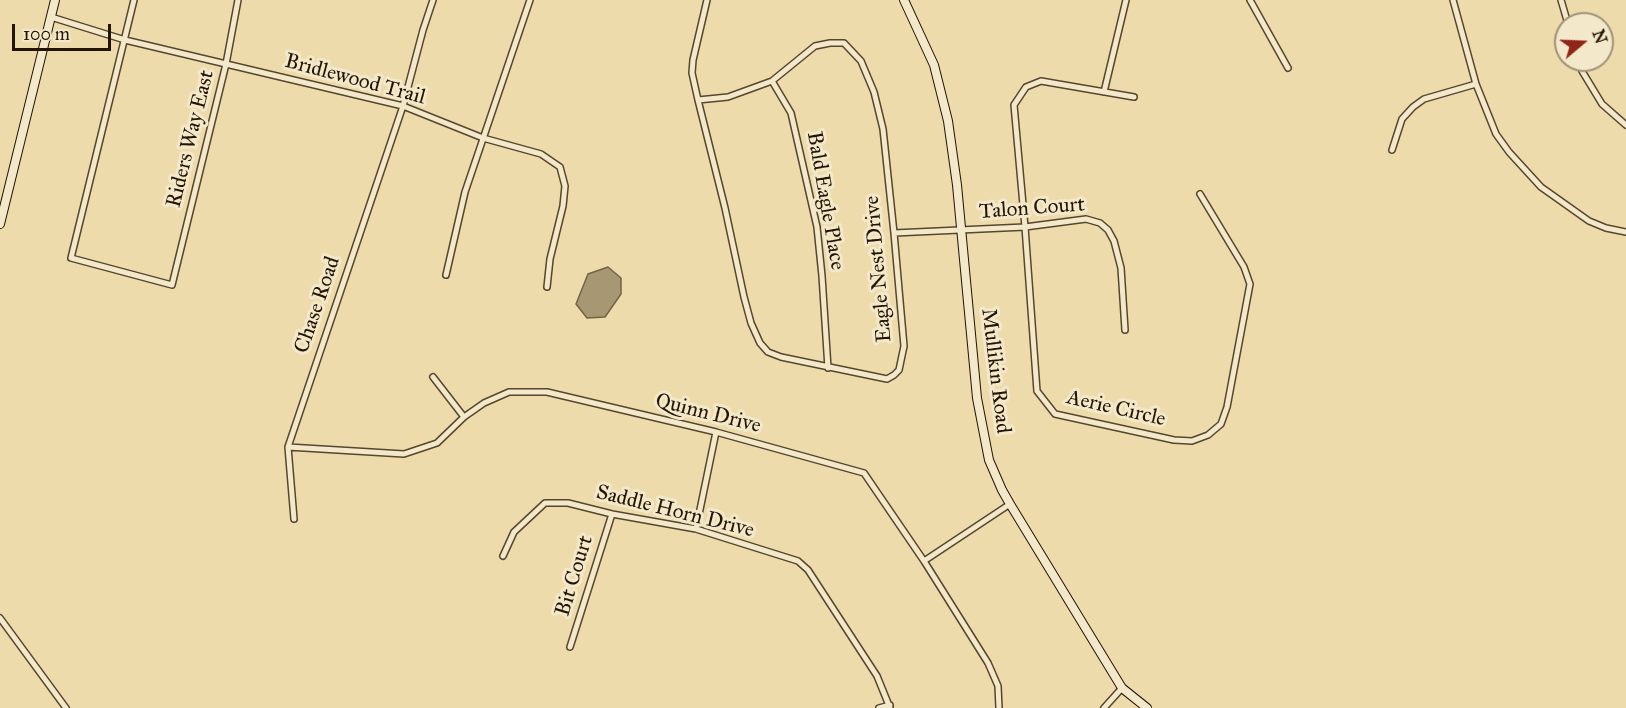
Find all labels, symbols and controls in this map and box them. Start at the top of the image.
scale bar [15,12,114,50]
north arrow [1554,12,1614,72]
text: 100 m [23,23,70,45]
text: N [1588,27,1611,46]
street label: Bridlewood Trail [282,49,428,111]
street label: Riders Way East [162,68,220,210]
street label: Bald Eagle Place [800,130,850,272]
street label: Talon Court [978,193,1086,225]
street label: Eagle Nest Drive [860,195,898,343]
street label: Chase Road [290,253,346,357]
street label: Mullikin Road [975,307,1015,435]
street label: Aerie Circle [1064,385,1168,433]
street label: Quinn Drive [653,389,763,439]
street label: Saddle Horn Drive [593,480,757,544]
street label: Bit Court [551,533,599,619]

